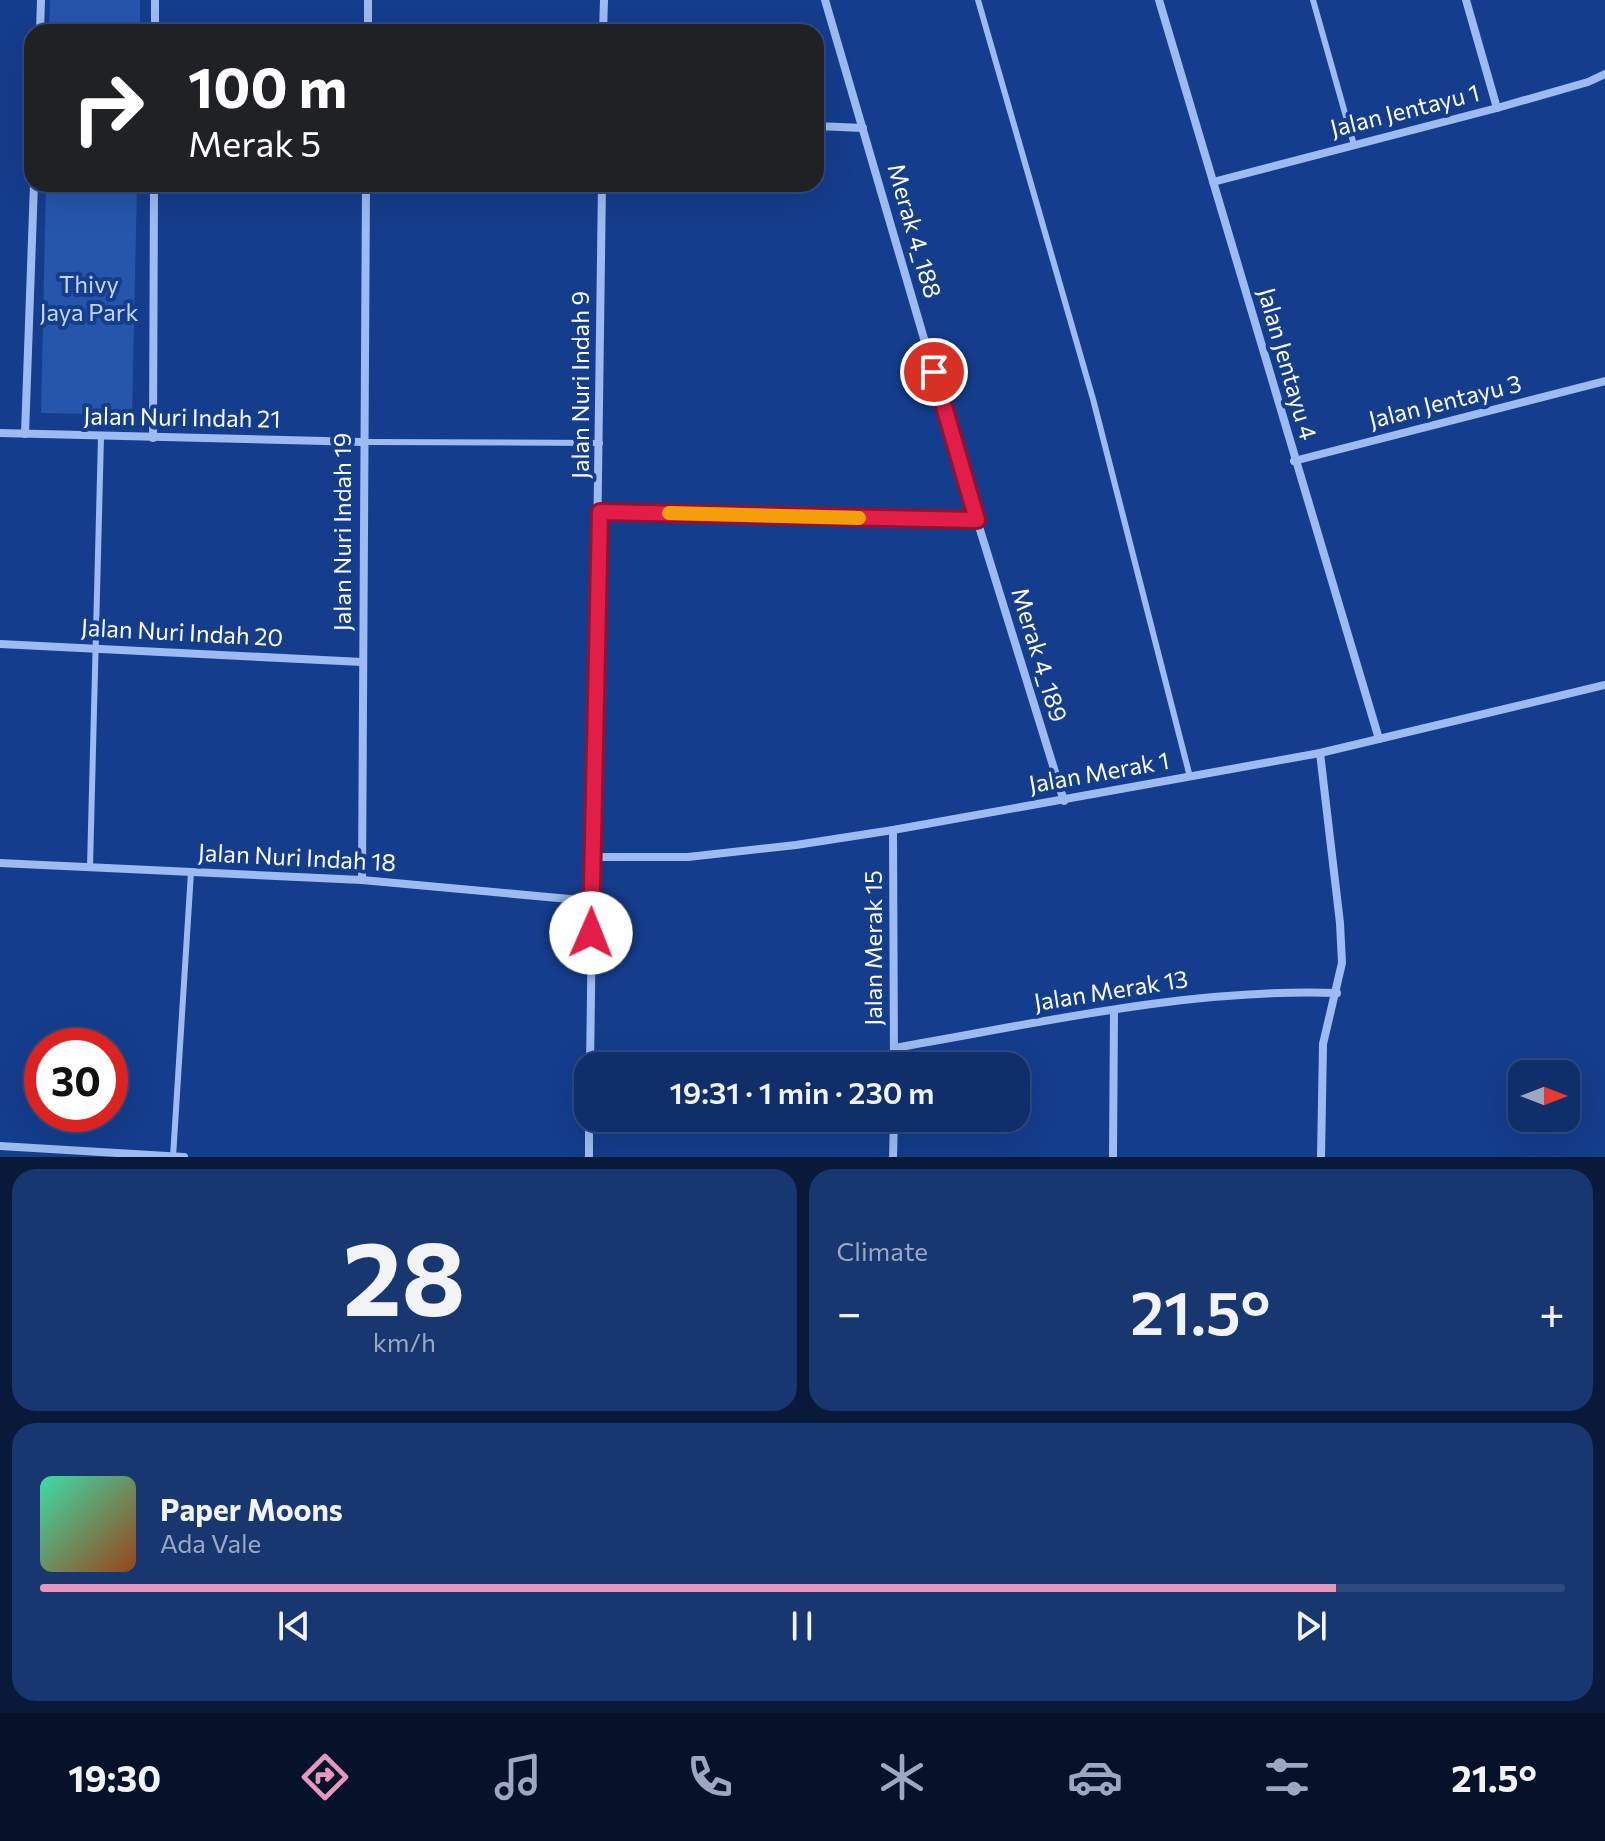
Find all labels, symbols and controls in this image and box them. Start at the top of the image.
text: 100 m [188,51,347,120]
icon: right [56,56,160,160]
street label: Jalan Jentayu 1 [1327,77,1482,142]
text: Merak 5 [188,120,321,164]
street label: Merak 4_188 [882,160,948,301]
park label: Thivy Jaya Park [40,269,138,326]
street label: Jalan Jentayu 4 [1253,284,1324,443]
street label: Jalan Nuri Indah 9 [565,291,594,479]
pin [900,338,968,406]
icon: arrive [912,350,956,394]
street label: Jalan Jentayu 3 [1365,368,1524,434]
street label: Jalan Nuri Indah 21 [83,400,281,433]
street label: Jalan Nuri Indah 19 [327,433,356,631]
street label: Merak 4_189 [1006,584,1075,725]
street label: Jalan Nuri Indah 20 [80,612,284,651]
street label: Jalan Merak 1 [1026,745,1171,798]
street label: Jalan Nuri Indah 18 [197,837,397,876]
street label: Jalan Merak 15 [858,870,887,1026]
position arrow [549,891,633,975]
street label: Jalan Merak 13 [1032,963,1190,1016]
speed limit sign: 30 [24,1028,128,1132]
north arrow [1508,1060,1580,1132]
map controls [1508,1060,1580,1132]
text: 19:31 · 1 min · 230 m [670,1073,934,1110]
text: 28 [343,1210,466,1337]
text: Climate [837,1235,928,1266]
text: 21.5° [1130,1274,1270,1347]
text: − [837,1284,862,1338]
text: + [1539,1284,1565,1338]
text: km/h [373,1326,436,1357]
text: Paper Moons [160,1490,343,1527]
text: Ada Vale [160,1527,261,1558]
icon: previous [272,1604,316,1648]
icon: pause [780,1604,824,1648]
icon: next [1289,1604,1333,1648]
icon: directions [297,1749,353,1805]
icon: music [490,1749,546,1805]
icon: phone [682,1749,738,1805]
icon: climate [874,1749,930,1805]
icon: car [1067,1749,1123,1805]
icon: filters [1259,1749,1315,1805]
text: 19:30 [68,1755,161,1799]
text: 21.5° [1451,1755,1537,1799]

